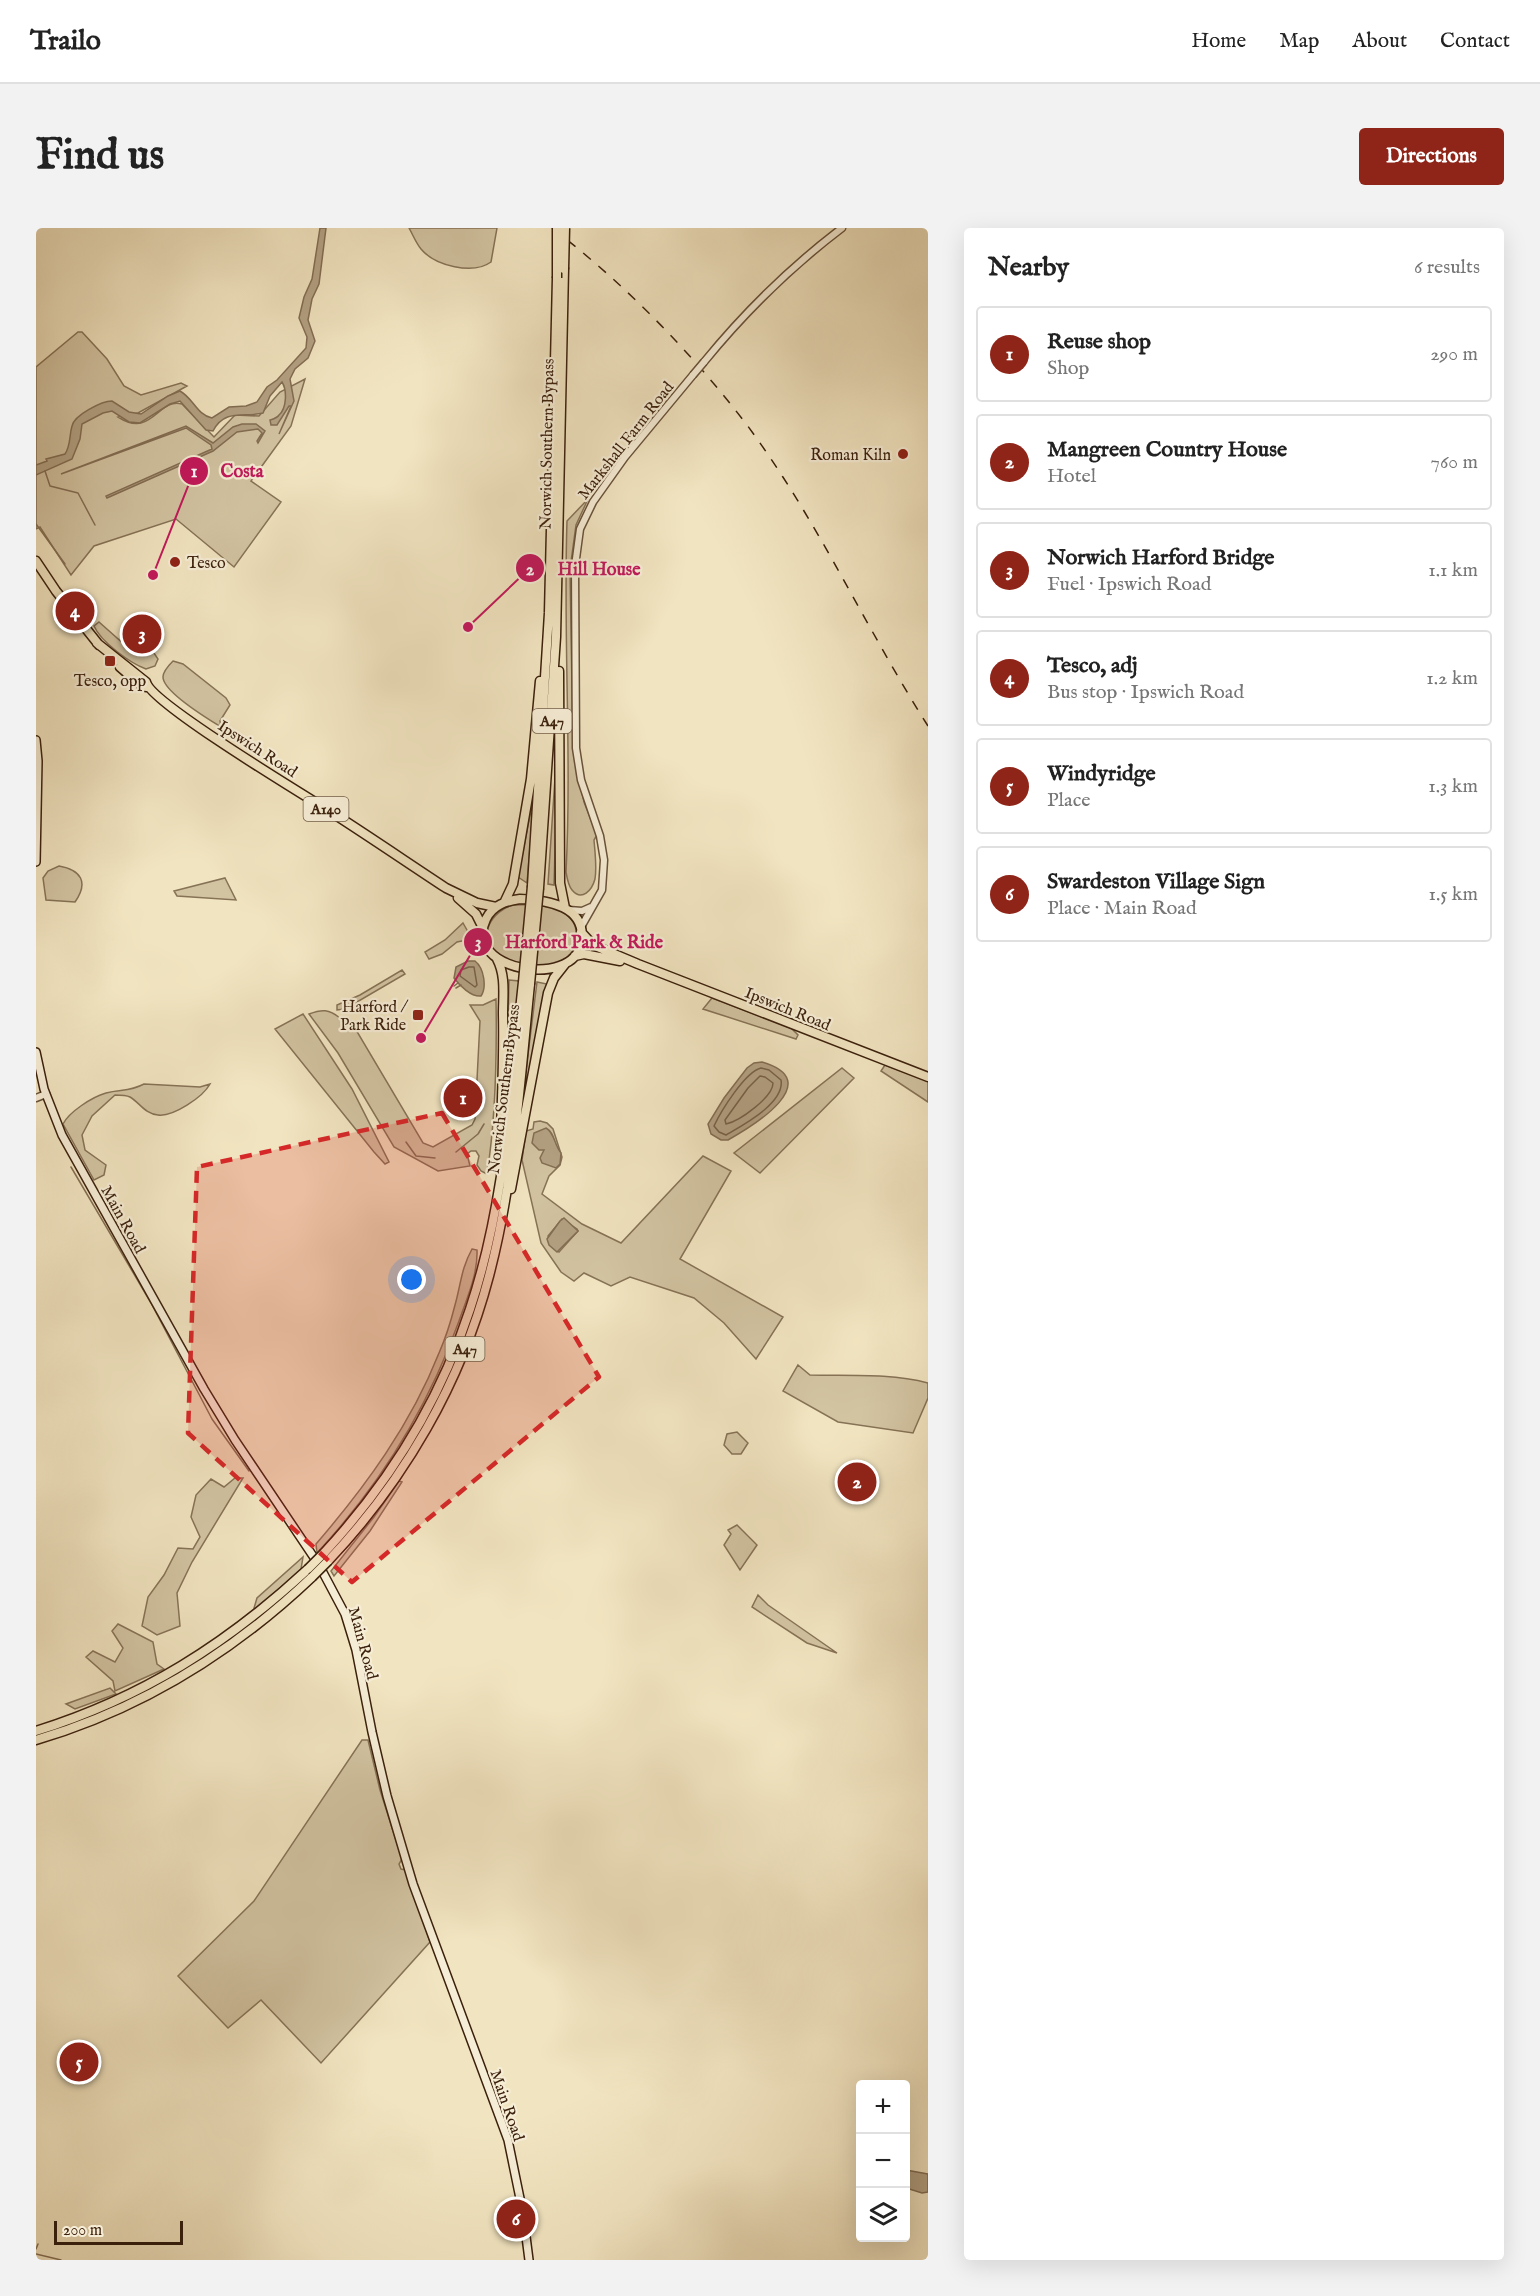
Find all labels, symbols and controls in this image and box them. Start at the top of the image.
text: Trailo [30,24,101,59]
text: Home [1191,28,1246,55]
text: Map [1279,28,1319,55]
text: About [1352,28,1407,55]
text: Contact [1440,28,1510,55]
button: Directions [1359,128,1504,185]
text: Find us [36,130,164,183]
text: Nearby [988,251,1069,284]
text: 6 results [1414,255,1480,280]
text: Reuse shop [1047,328,1151,356]
text: 1 [1006,342,1013,367]
text: 290 m [1430,342,1478,367]
text: Shop [1047,356,1089,381]
street label: Norwich Southern Bypass [537,358,559,530]
street label: Markshall Farm Road [574,378,679,504]
text: Mangreen Country House [1047,436,1287,464]
place label: Roman Kiln [810,446,891,466]
marker: Roman Kiln [896,447,910,461]
text: 2 [1005,450,1014,475]
text: 760 m [1431,450,1478,475]
callout: Costa [179,453,276,489]
text: 1 [191,461,198,484]
text: Costa [221,461,265,484]
text: Hotel [1047,464,1096,489]
text: Norwich Harford Bridge [1047,544,1274,572]
callout: Hill House [515,550,652,586]
place label: Tesco [187,554,226,574]
marker: Tesco [168,555,182,569]
text: 3 [1006,558,1013,583]
text: 1.1 km [1428,558,1478,583]
text: 2 [526,559,535,582]
text: Hill House [558,559,641,582]
text: Fuel · Ipswich Road [1047,572,1211,597]
pin: 4 [56,588,94,634]
pin: 3 [122,612,162,656]
text: Tesco, adj [1047,652,1137,680]
marker: Tesco, opp [103,654,117,668]
text: 4 [1005,666,1014,691]
text: 1.2 km [1426,666,1478,691]
place label: Tesco, opp [74,672,147,692]
text: Bus stop · Ipswich Road [1047,680,1244,705]
road number: A47 [532,709,572,733]
street label: Ipswich Road [213,717,301,783]
text: Windyridge [1047,760,1156,788]
text: 5 [1006,774,1013,799]
text: 1.3 km [1428,774,1478,799]
text: Place [1047,788,1090,813]
road number: A140 [304,797,348,821]
text: Swardeston Village Sign [1047,868,1265,896]
text: 6 [1005,882,1014,907]
text: 1.5 km [1428,882,1478,907]
text: Place · Main Road [1047,896,1197,921]
callout: Harford Park & Ride [463,924,675,960]
text: 3 [475,932,481,955]
text: Harford Park & Ride [505,932,664,955]
street label: Ipswich Road [741,984,834,1036]
place label: Harford / Park Ride [340,998,409,1036]
street label: Norwich Southern Bypass [485,1003,525,1175]
marker: Harford / Park Ride [411,1008,425,1022]
pin: 1 [444,1076,482,1120]
street label: Main Road [95,1183,149,1258]
your location [397,1265,426,1294]
road number: A47 [446,1337,484,1361]
pin: 2 [838,1460,876,1504]
street label: Main Road [343,1605,381,1683]
pin: 5 [60,2040,99,2084]
street label: Main Road [485,2067,528,2145]
map controls [856,2080,910,2242]
button: + [856,2080,910,2134]
button: − [856,2134,910,2188]
button: layers [856,2188,910,2242]
pin: 6 [496,2196,536,2242]
scale bar [54,2218,183,2246]
text: 200 m [63,2221,102,2241]

